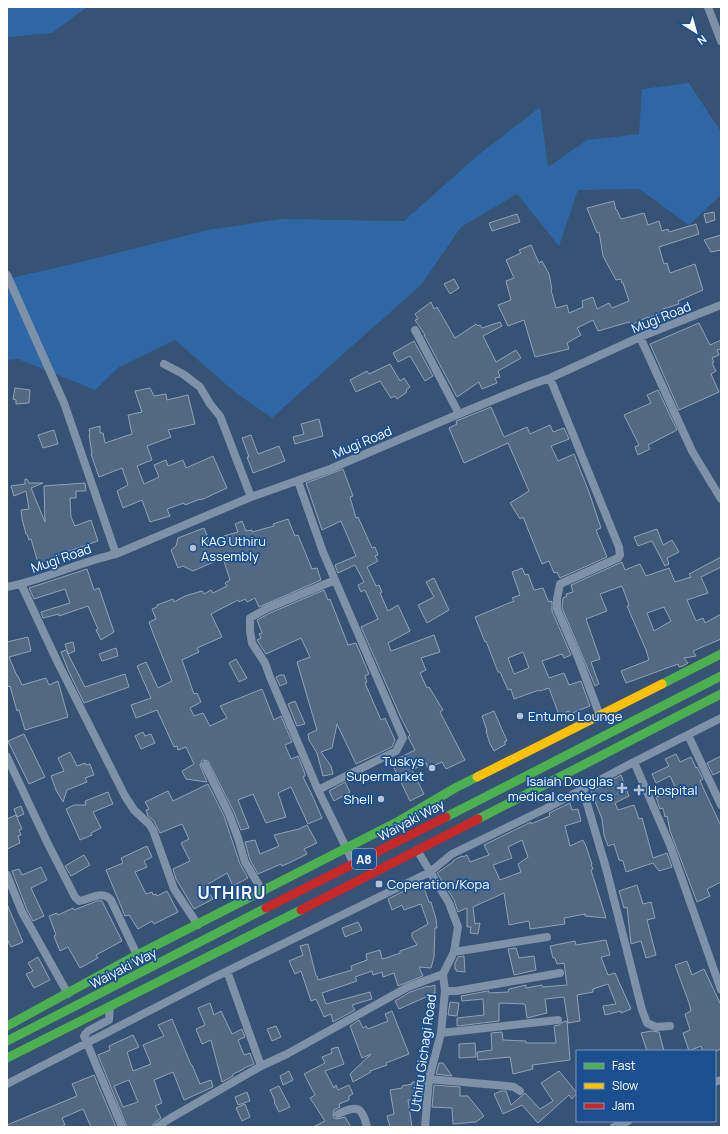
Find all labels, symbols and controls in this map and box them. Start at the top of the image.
north arrow [676,12,716,52]
text: N [695,32,710,49]
street label: Mugi Road [629,297,693,337]
street label: Mugi Road [330,421,394,463]
place label: KAG Uthiru Assembly [201,532,266,565]
street label: Mugi Road [28,539,94,577]
marker: KAG Uthiru Assembly [188,543,198,553]
place label: Entumo Lounge [528,707,623,725]
marker: Entumo Lounge [515,711,525,721]
place label: Tuskys Supermarket [346,752,424,785]
marker: Tuskys Supermarket [427,763,437,773]
place label: Isaiah Douglas medical center cs [508,772,613,805]
place label: Hospital [648,781,698,799]
marker: Isaiah Douglas medical center cs [616,782,628,794]
marker: Hospital [633,784,645,796]
place label: Shell [344,790,373,808]
marker: Shell [376,794,386,804]
street label: Waiyaki Way [375,795,448,845]
road number: A8 [352,849,376,869]
place label: Coperation/Kopa [387,875,489,893]
marker: Coperation/Kopa [374,879,384,889]
district label: UTHIRU [197,881,267,904]
street label: Waiyaki Way [86,943,160,993]
street label: Uthiru Gichagi Road [406,993,440,1113]
legend [576,1050,716,1122]
text: Fast [612,1057,636,1074]
text: Slow [612,1077,638,1094]
text: Jam [612,1097,634,1114]

